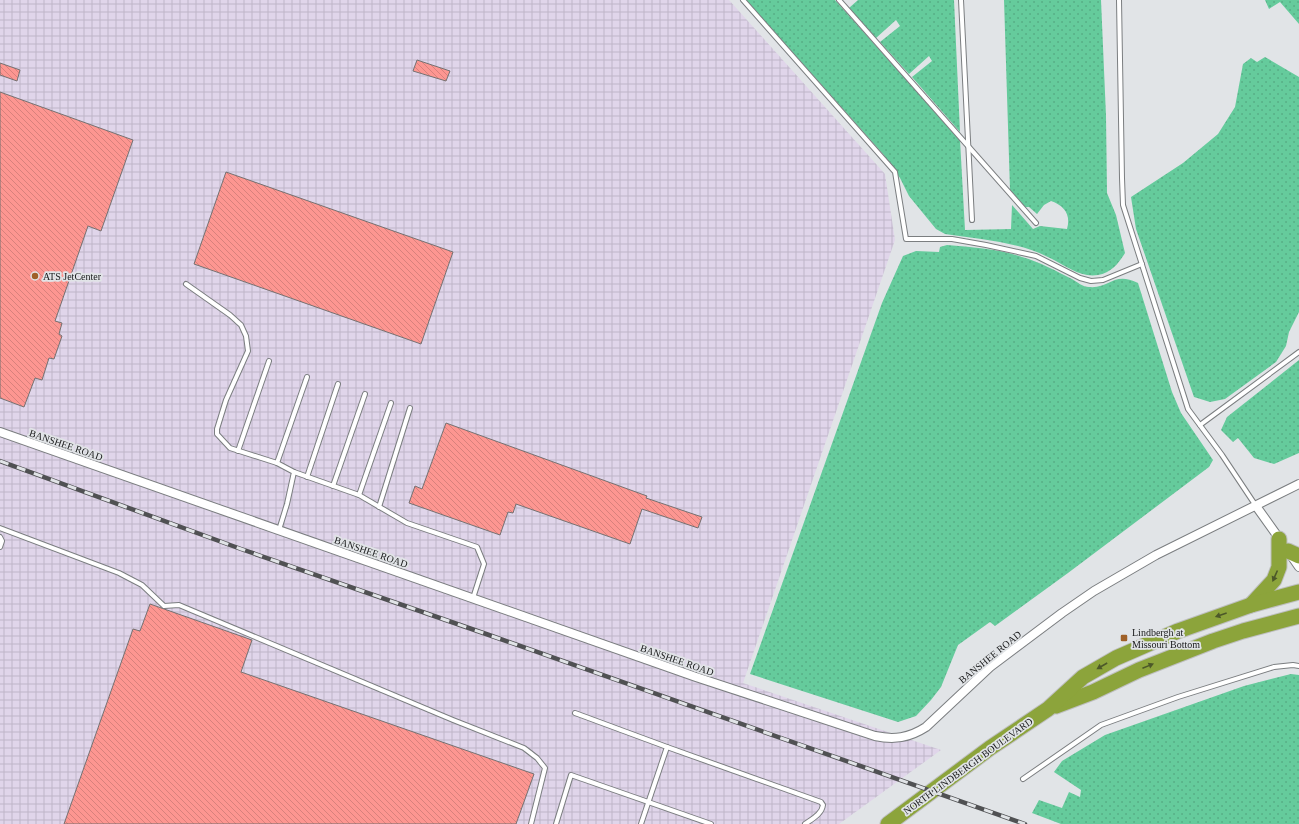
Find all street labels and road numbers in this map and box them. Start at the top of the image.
street label: BANSHEE ROAD [28,427,104,463]
street label: BANSHEE ROAD [333,534,409,570]
street label: BANSHEE ROAD [957,629,1023,685]
street label: BANSHEE ROAD [639,642,715,678]
street label: NORTH LINDBERGH BOULEVARD [901,715,1035,817]

